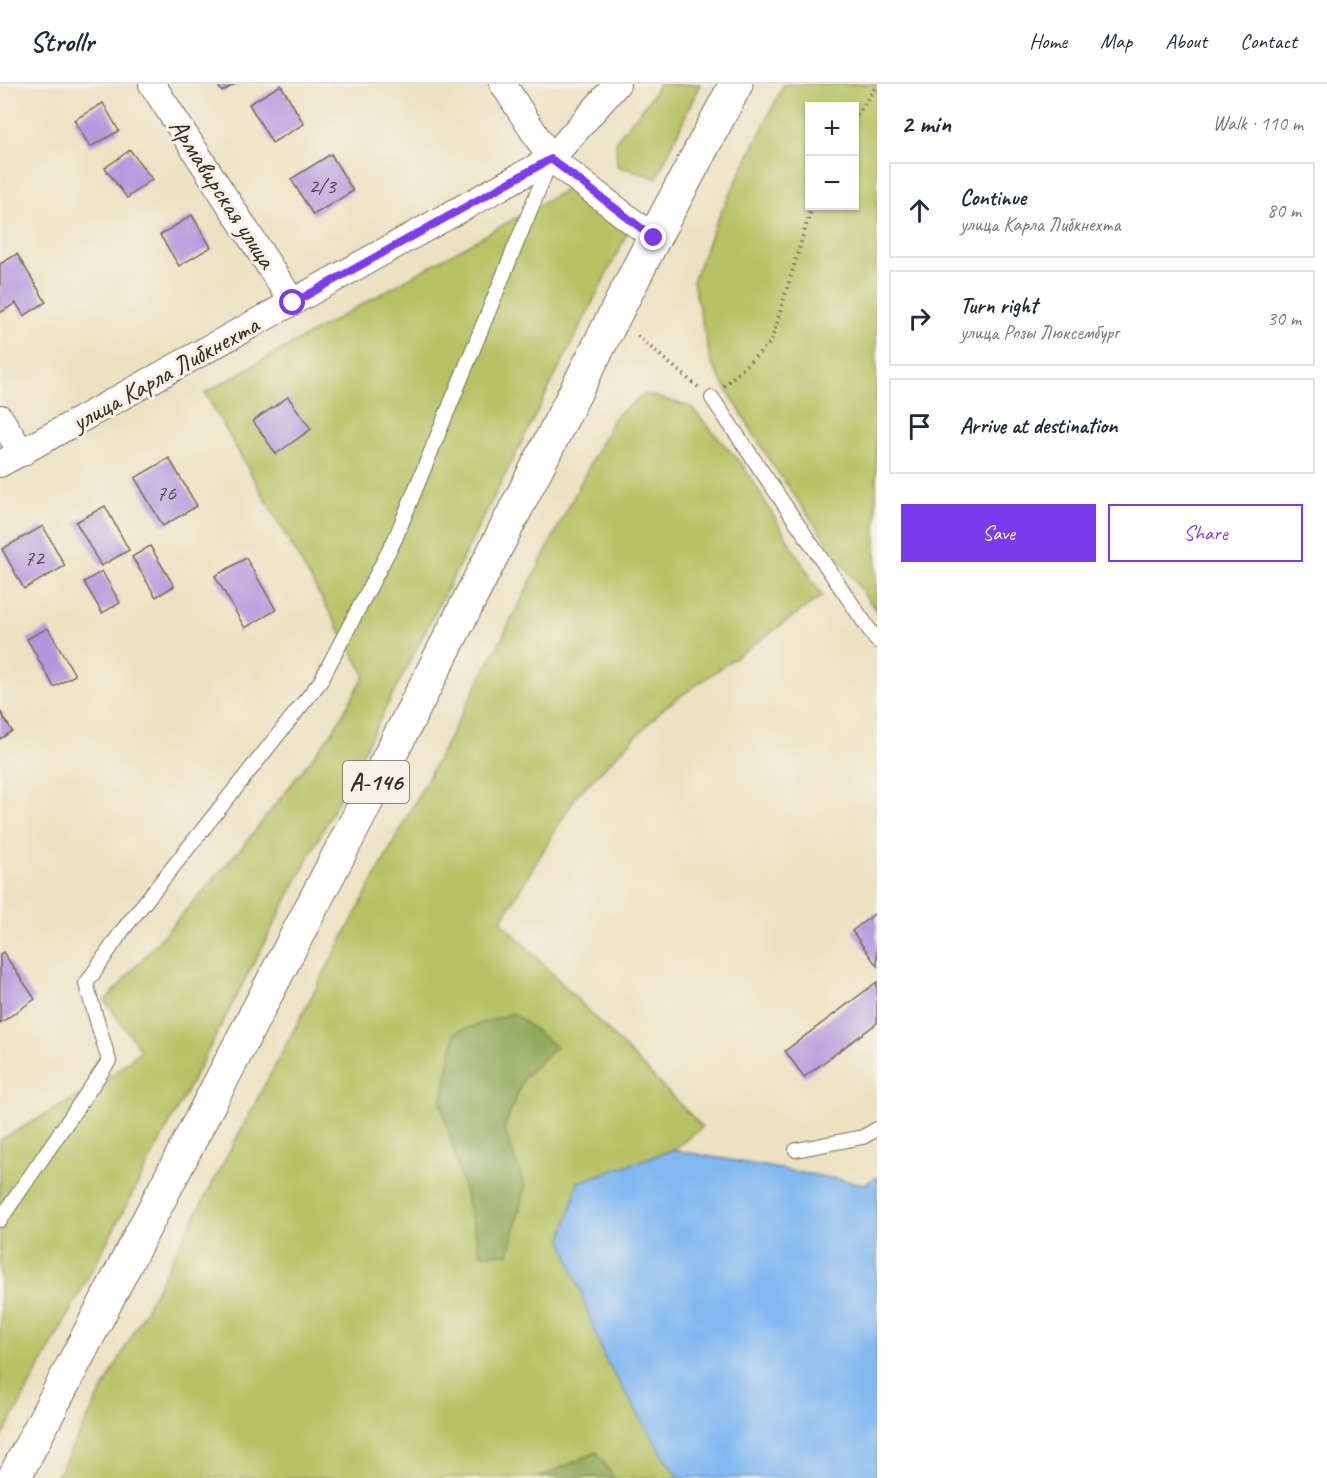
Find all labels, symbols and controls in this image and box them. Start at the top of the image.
text: Strollr [30,24,94,59]
text: Home [1029,28,1067,54]
text: Map [1100,28,1132,54]
text: About [1165,28,1207,54]
text: Contact [1240,28,1297,54]
map controls [805,102,859,210]
button: + [805,102,859,156]
text: 2 min [901,107,951,140]
text: Walk · 110 m [1213,111,1303,136]
street label: Армавирская улица [162,112,284,276]
button: − [805,156,859,210]
house number: 2/3 [308,172,338,200]
text: Continue [960,184,1026,212]
icon: ahead [903,194,936,227]
text: 80 m [1267,198,1301,223]
text: улица Карла Либкнехта [960,212,1121,237]
route end [640,224,666,250]
route start [279,289,305,315]
text: Turn right [960,292,1037,320]
icon: right [903,302,936,335]
text: 30 m [1267,306,1301,331]
street label: улица Карла Либкнехта [64,308,266,439]
text: улица Розы Люксембург [960,320,1118,345]
icon: arrive [903,410,936,443]
text: Arrive at destination [960,412,1117,440]
house number: 76 [156,479,177,507]
button: Save [901,504,1096,562]
button: Share [1108,504,1303,562]
house number: 72 [24,544,46,572]
road number: А-146 [343,761,409,803]

